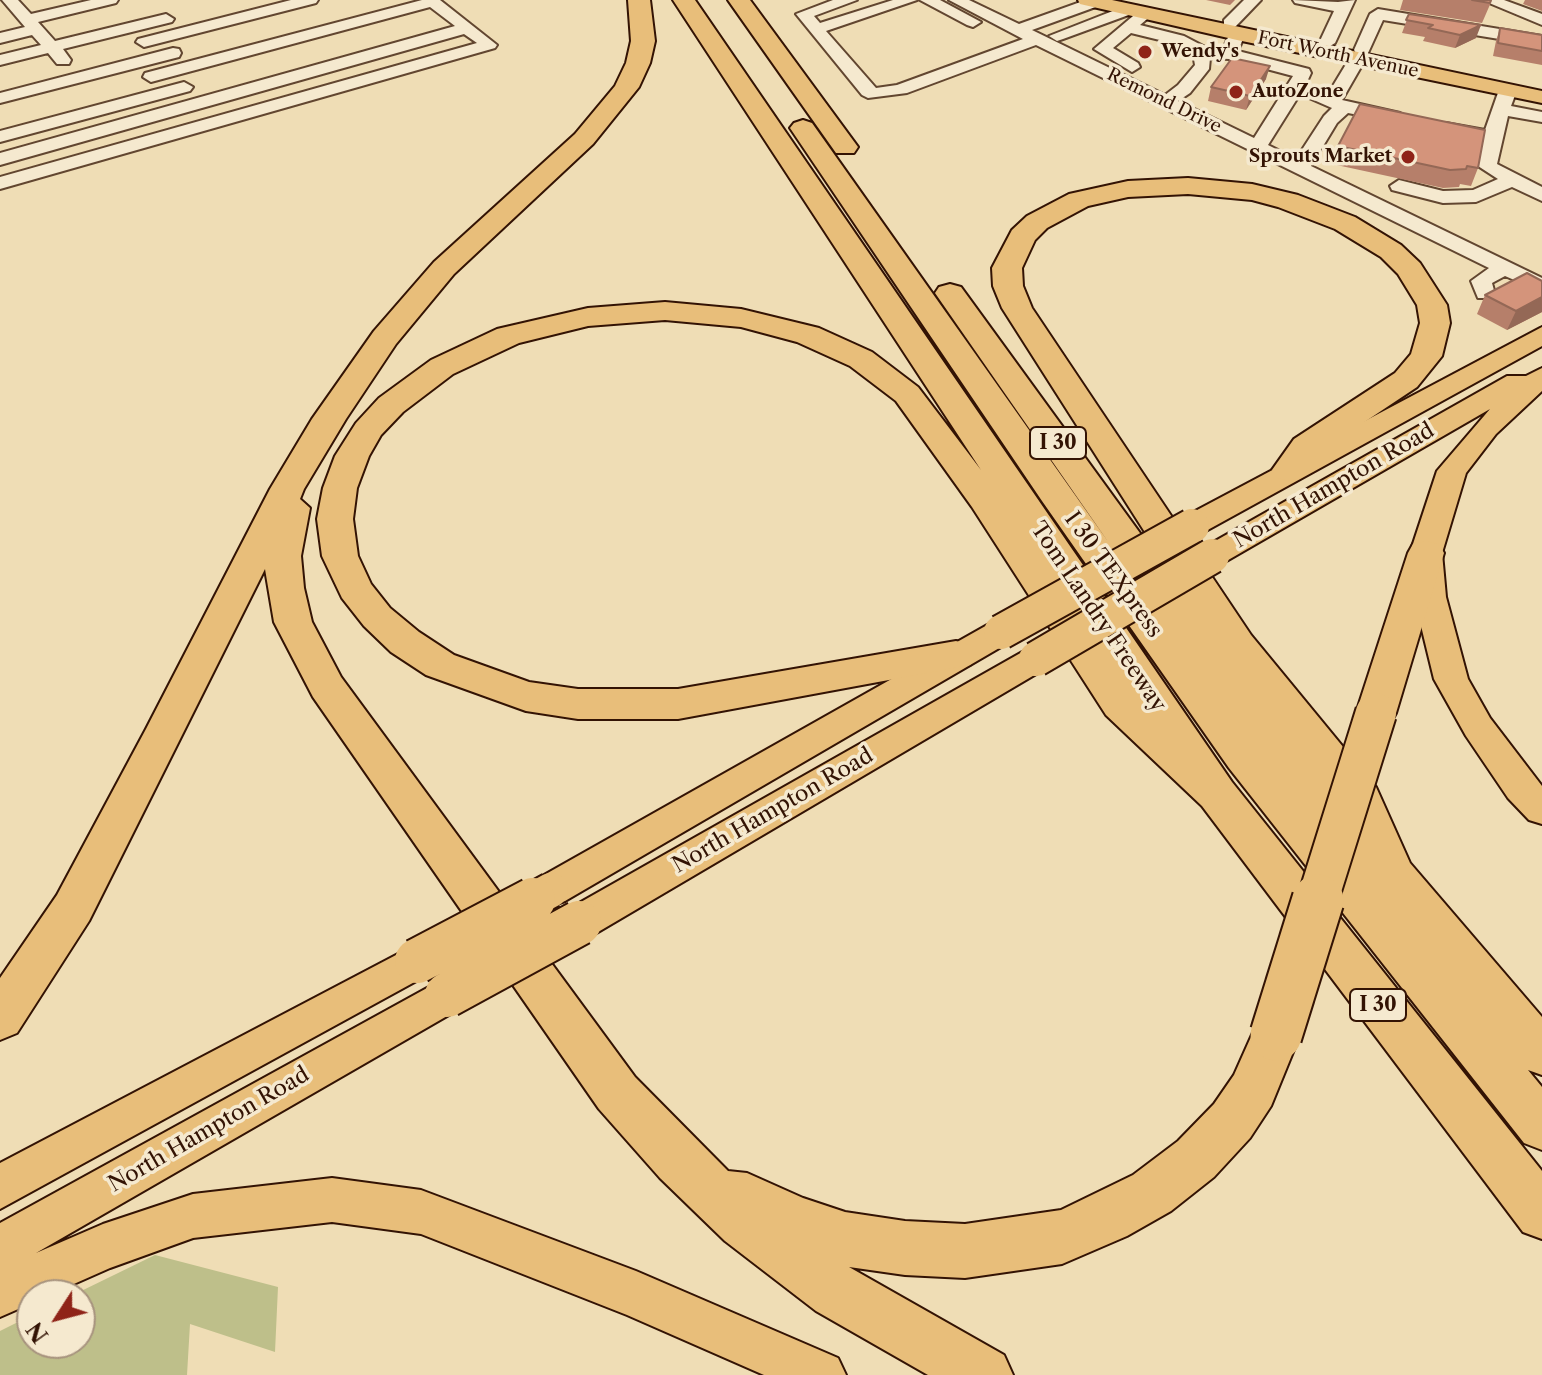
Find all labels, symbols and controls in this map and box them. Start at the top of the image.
street label: Fort Worth Avenue [1256,27,1420,83]
place label: Wendy's [1161,41,1239,63]
marker: Wendy's [1136,43,1154,61]
street label: Remond Drive [1103,64,1225,138]
place label: AutoZone [1252,81,1343,103]
marker: AutoZone [1227,83,1245,101]
place label: Sprouts Market [1249,146,1392,168]
marker: Sprouts Market [1399,148,1417,166]
street label: North Hampton Road [1229,418,1439,554]
road number: I 30 [1030,427,1086,459]
street label: I 30 TEXpress [1059,507,1167,643]
street label: Tom Landry Freeway [1025,517,1171,717]
street label: North Hampton Road [668,743,878,879]
road number: I 30 [1350,989,1406,1021]
street label: North Hampton Road [104,1062,314,1198]
north arrow [16,1279,96,1359]
text: N [21,1317,54,1348]

